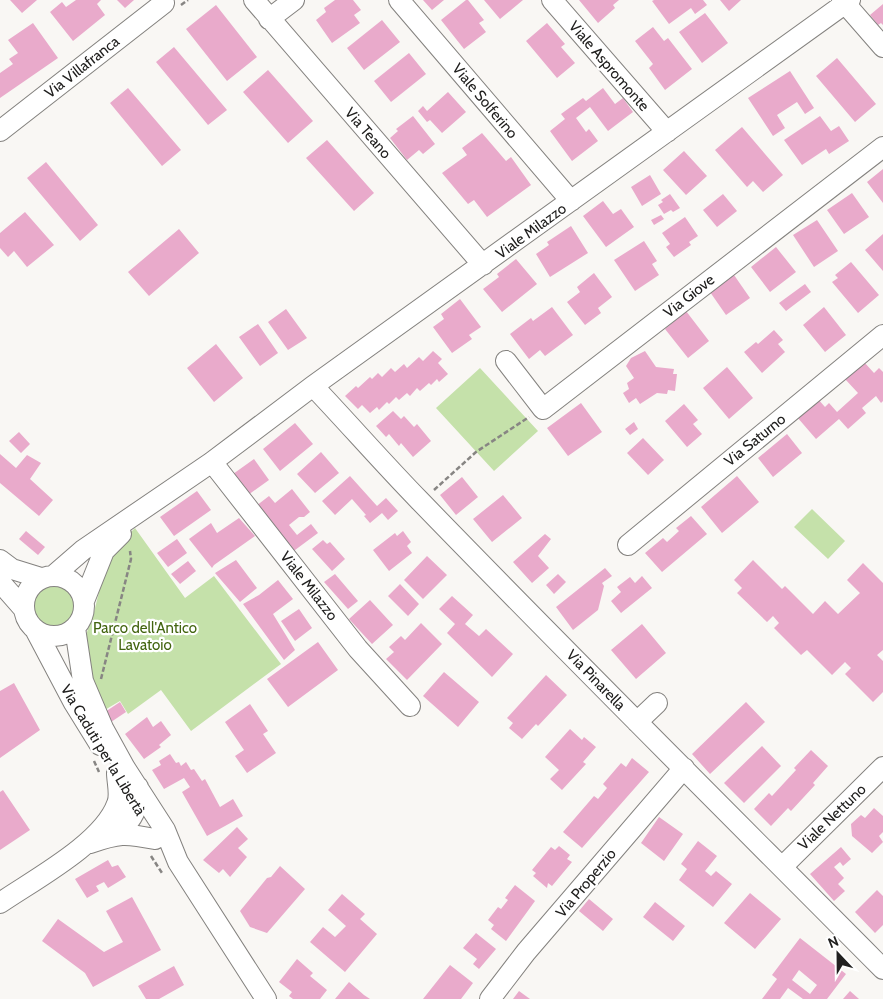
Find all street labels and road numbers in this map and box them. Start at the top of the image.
street label: Viale Aspromonte [565,17,653,115]
street label: Via Villafranca [41,32,124,102]
street label: Viale Solferino [448,60,522,142]
street label: Via Teano [341,104,395,162]
street label: Viale Milazzo [492,199,570,263]
street label: Via Giove [660,270,718,321]
street label: Via Saturno [721,410,789,470]
street label: Viale Milazzo [276,548,342,624]
street label: Via Pinarella [563,646,630,715]
street label: Via Caduti per la Libertà [57,681,150,820]
street label: Viale Nettuno [794,780,870,854]
street label: Via Properzio [552,845,620,921]

